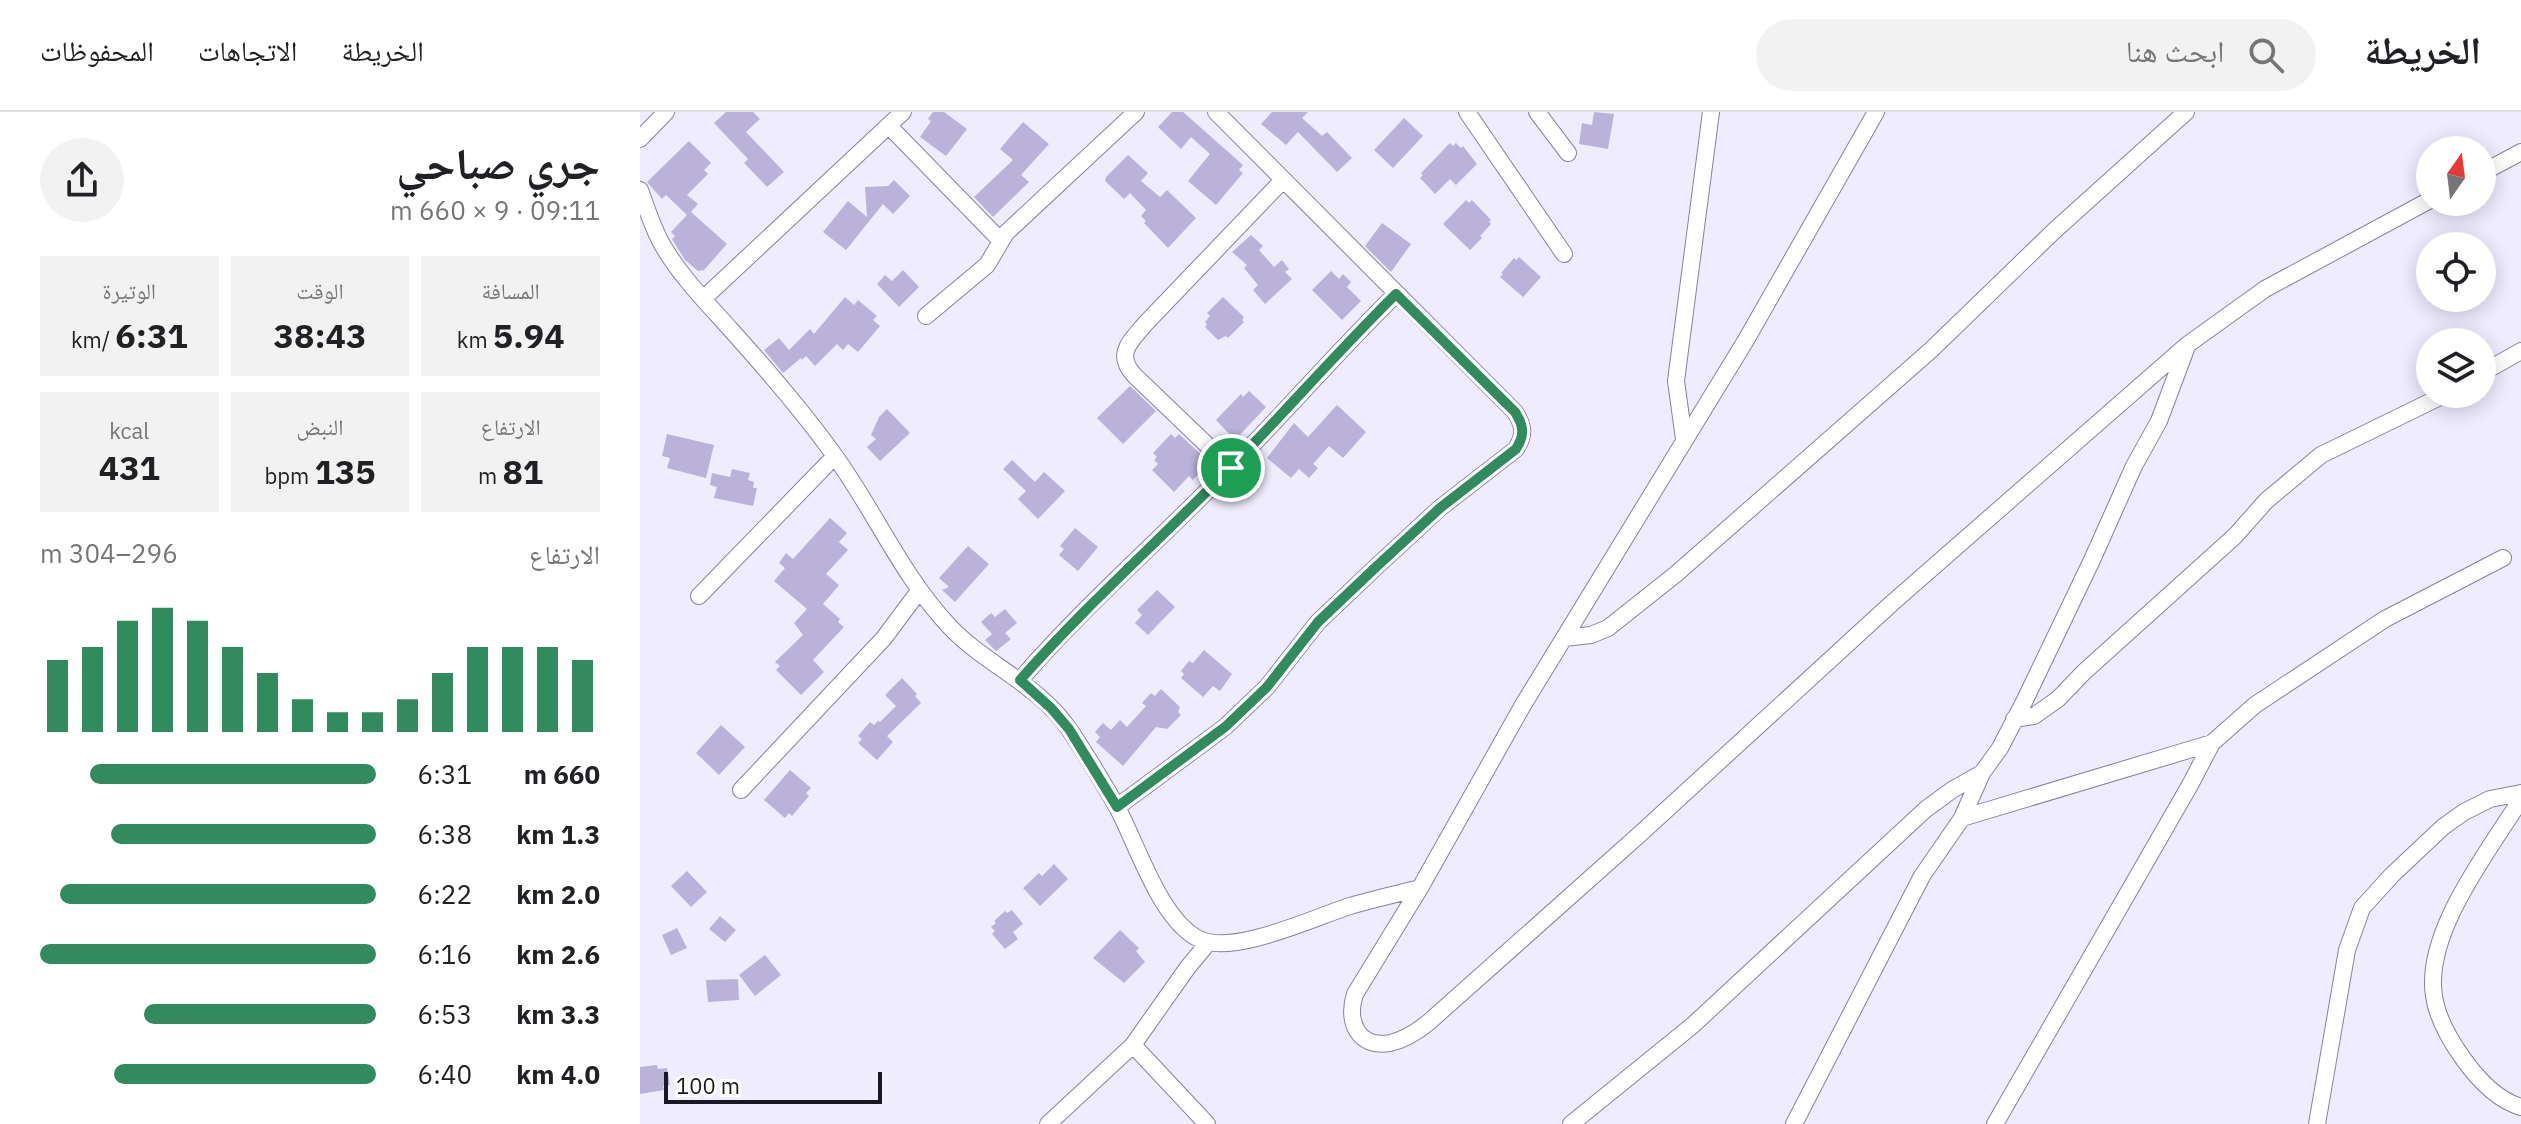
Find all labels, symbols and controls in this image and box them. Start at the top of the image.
search box [1756,19,2316,91]
text: الخريطة [2364,25,2481,74]
text: ابحث هنا [2126,31,2224,70]
text: المحفوظات [40,32,154,69]
text: الاتجاهات [198,32,297,69]
text: الخريطة [341,32,424,69]
icon: search [2244,33,2288,77]
text: جري صباحي [396,134,600,191]
north arrow [2416,136,2496,216]
map controls [2416,136,2496,408]
button: share [40,138,124,222]
text: 09:11 · 9 × 660 m [390,193,600,227]
button: locate [2416,232,2496,312]
text: الوتيرة [103,276,156,305]
text: الوقت [296,276,344,305]
text: المسافة [482,276,540,305]
text: 6:31 [115,313,188,357]
text: 38:43 [274,313,366,357]
text: 5.94 [493,313,565,357]
text: /km [71,325,115,354]
text: km [457,325,493,354]
button: layers [2416,328,2496,408]
text: النبض [297,412,343,441]
text: الارتفاع [481,412,541,441]
text: kcal [109,416,149,445]
pin [1197,434,1265,502]
text: 431 [99,445,160,489]
icon: arrive [1209,446,1253,490]
text: 135 [314,449,376,493]
text: 81 [502,449,543,493]
text: bpm [264,461,314,490]
text: m [478,461,502,490]
text: 296–304 m [40,536,178,570]
text: الارتفاع [529,537,600,571]
text: 6:31 [418,757,472,791]
text: 660 m [524,757,600,791]
text: 6:38 [418,817,472,851]
text: 1.3 km [516,817,600,851]
text: 6:22 [418,877,472,911]
text: 2.0 km [516,877,600,911]
text: 6:16 [418,937,472,971]
text: 2.6 km [516,937,600,971]
text: 6:53 [418,997,472,1031]
text: 3.3 km [516,997,600,1031]
text: 6:40 [418,1057,472,1091]
text: 4.0 km [516,1057,600,1091]
scale bar [664,1068,882,1104]
text: 100 m [676,1071,740,1100]

